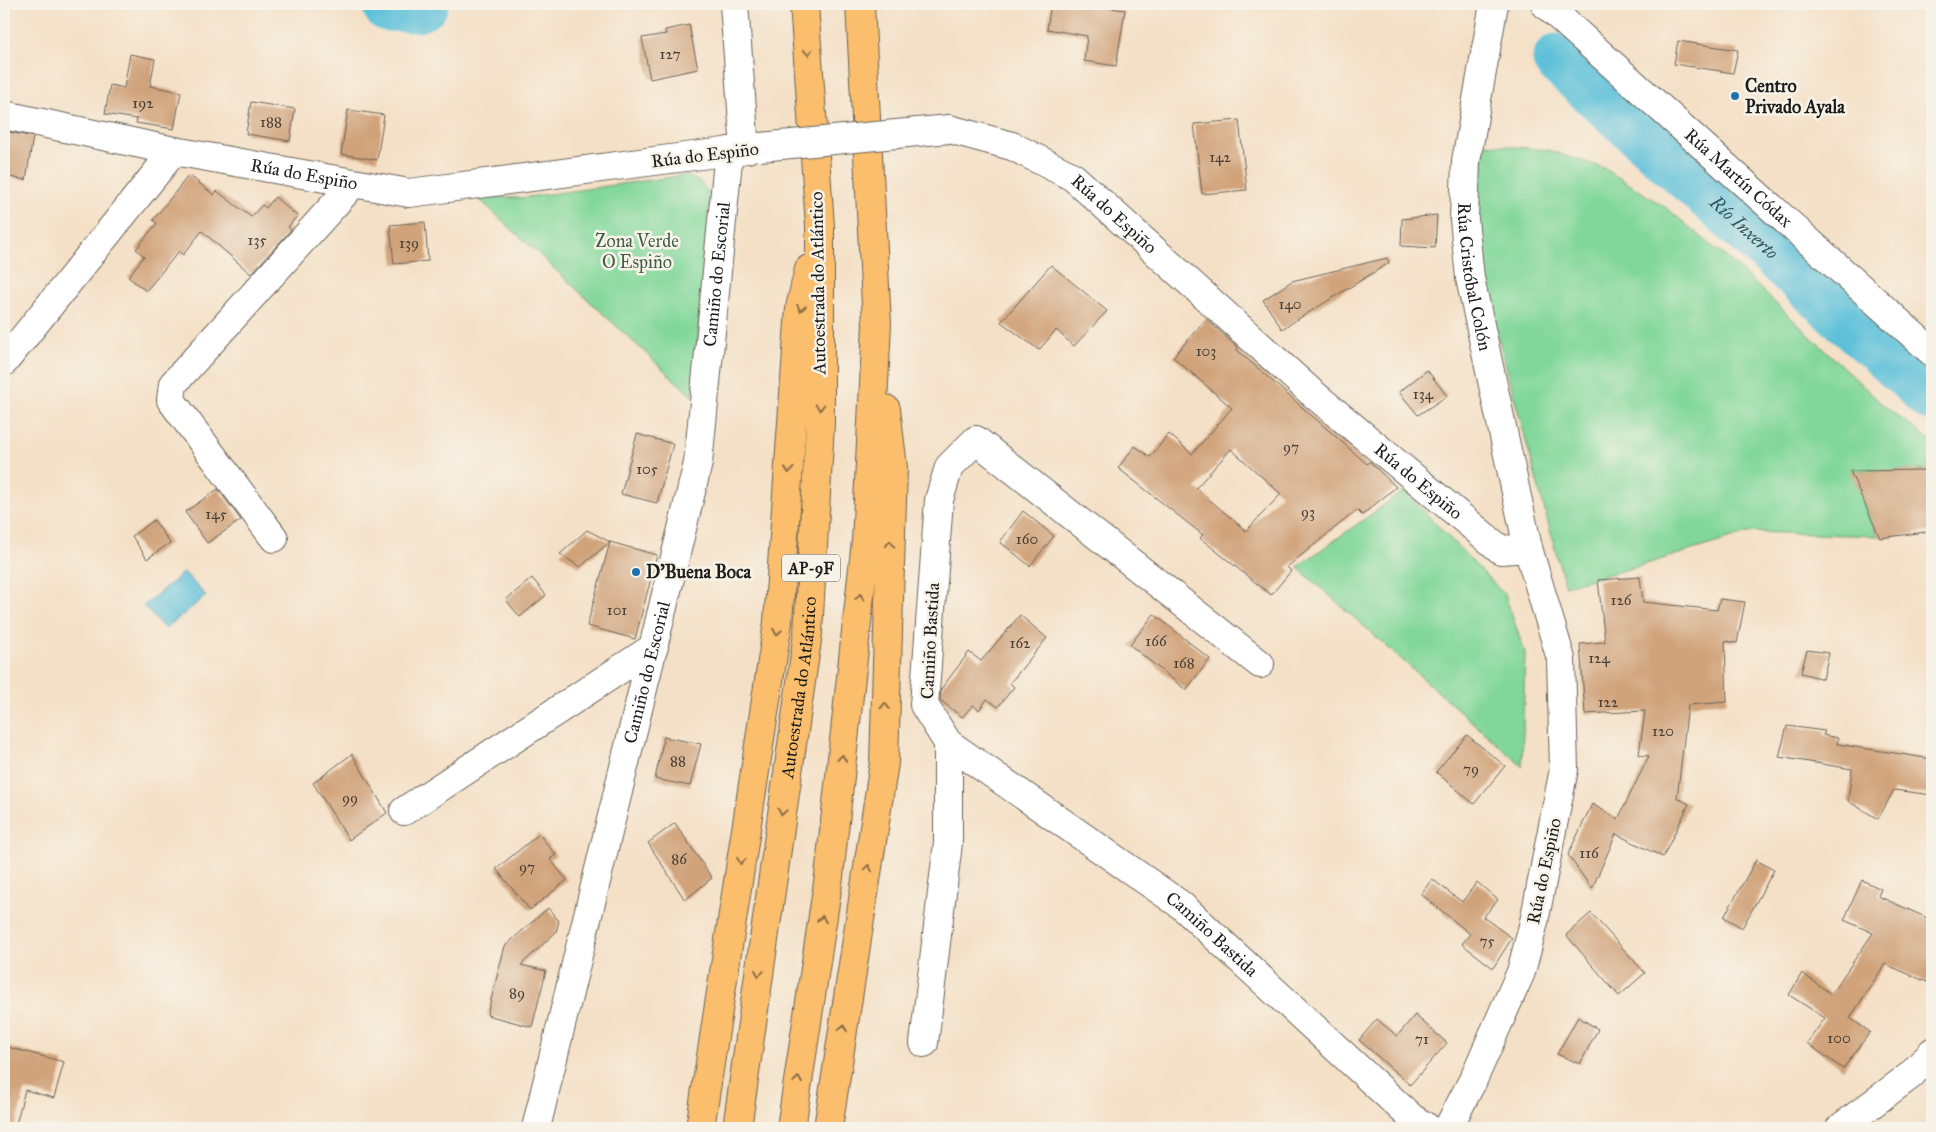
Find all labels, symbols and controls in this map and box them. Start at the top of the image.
house number: 127 [660,45,680,63]
one-way arrow [802,49,813,57]
place label: Centro Privado Ayala [1745,75,1845,119]
marker: Centro Privado Ayala [1729,90,1741,102]
house number: 192 [132,94,154,112]
house number: 188 [260,113,282,131]
street label: Rúa Martín Códax [1680,124,1797,232]
street label: Rúa do Espiño [650,137,760,173]
house number: 142 [1209,148,1231,166]
street label: Rúa do Espiño [249,154,359,195]
street label: Rúa do Espiño [1067,170,1162,259]
water label: Río Inxerto [1705,190,1783,264]
street label: Autoestrada do Atlántico [805,191,831,376]
street label: Camiño do Escorial [699,201,735,348]
street label: Rúa Cristóbal Colón [1453,202,1496,353]
park label: Zona Verde O Espiño [595,230,679,273]
house number: 135 [248,231,266,249]
house number: 139 [399,234,419,252]
house number: 140 [1278,295,1302,313]
one-way arrow [796,303,806,312]
house number: 103 [1196,342,1216,360]
house number: 134 [1413,385,1434,403]
one-way arrow [815,404,825,411]
house number: 97 [1283,438,1299,456]
street label: Rúa do Espiño [1370,438,1467,524]
house number: 105 [636,460,658,478]
one-way arrow [783,466,794,474]
house number: 93 [1301,503,1315,521]
house number: 145 [205,505,227,523]
house number: 160 [1016,530,1038,548]
one-way arrow [885,540,896,548]
road number: AP-9F [782,554,840,582]
place label: D'Buena Boca [646,561,752,583]
marker: D'Buena Boca [630,566,642,578]
street label: Camiño Bastida [916,582,944,700]
house number: 126 [1610,591,1633,609]
one-way arrow [854,592,865,600]
street label: Autoestrada do Atlántico [776,596,821,781]
street label: Camiño do Escorial [619,599,675,746]
house number: 101 [607,601,627,619]
one-way arrow [772,627,782,636]
house number: 166 [1145,632,1168,650]
house number: 162 [1010,634,1031,652]
house number: 124 [1588,649,1610,667]
house number: 168 [1173,654,1195,672]
house number: 122 [1598,693,1619,711]
one-way arrow [880,702,891,710]
house number: 120 [1652,722,1674,740]
house number: 88 [670,752,686,770]
one-way arrow [836,754,847,762]
house number: 79 [1463,760,1479,778]
house number: 99 [342,789,358,807]
one-way arrow [777,809,788,817]
street label: Rúa do Espiño [1522,816,1566,926]
house number: 116 [1579,844,1600,862]
house number: 86 [671,850,688,868]
house number: 97 [519,858,535,876]
one-way arrow [736,858,747,866]
one-way arrow [862,863,872,872]
street label: Camiño Bastida [1162,887,1263,982]
one-way arrow [817,915,827,924]
house number: 75 [1480,932,1495,950]
one-way arrow [754,970,765,978]
house number: 89 [509,984,525,1002]
one-way arrow [837,1024,848,1032]
house number: 100 [1827,1029,1851,1047]
house number: 71 [1415,1030,1429,1048]
one-way arrow [792,1076,803,1084]

